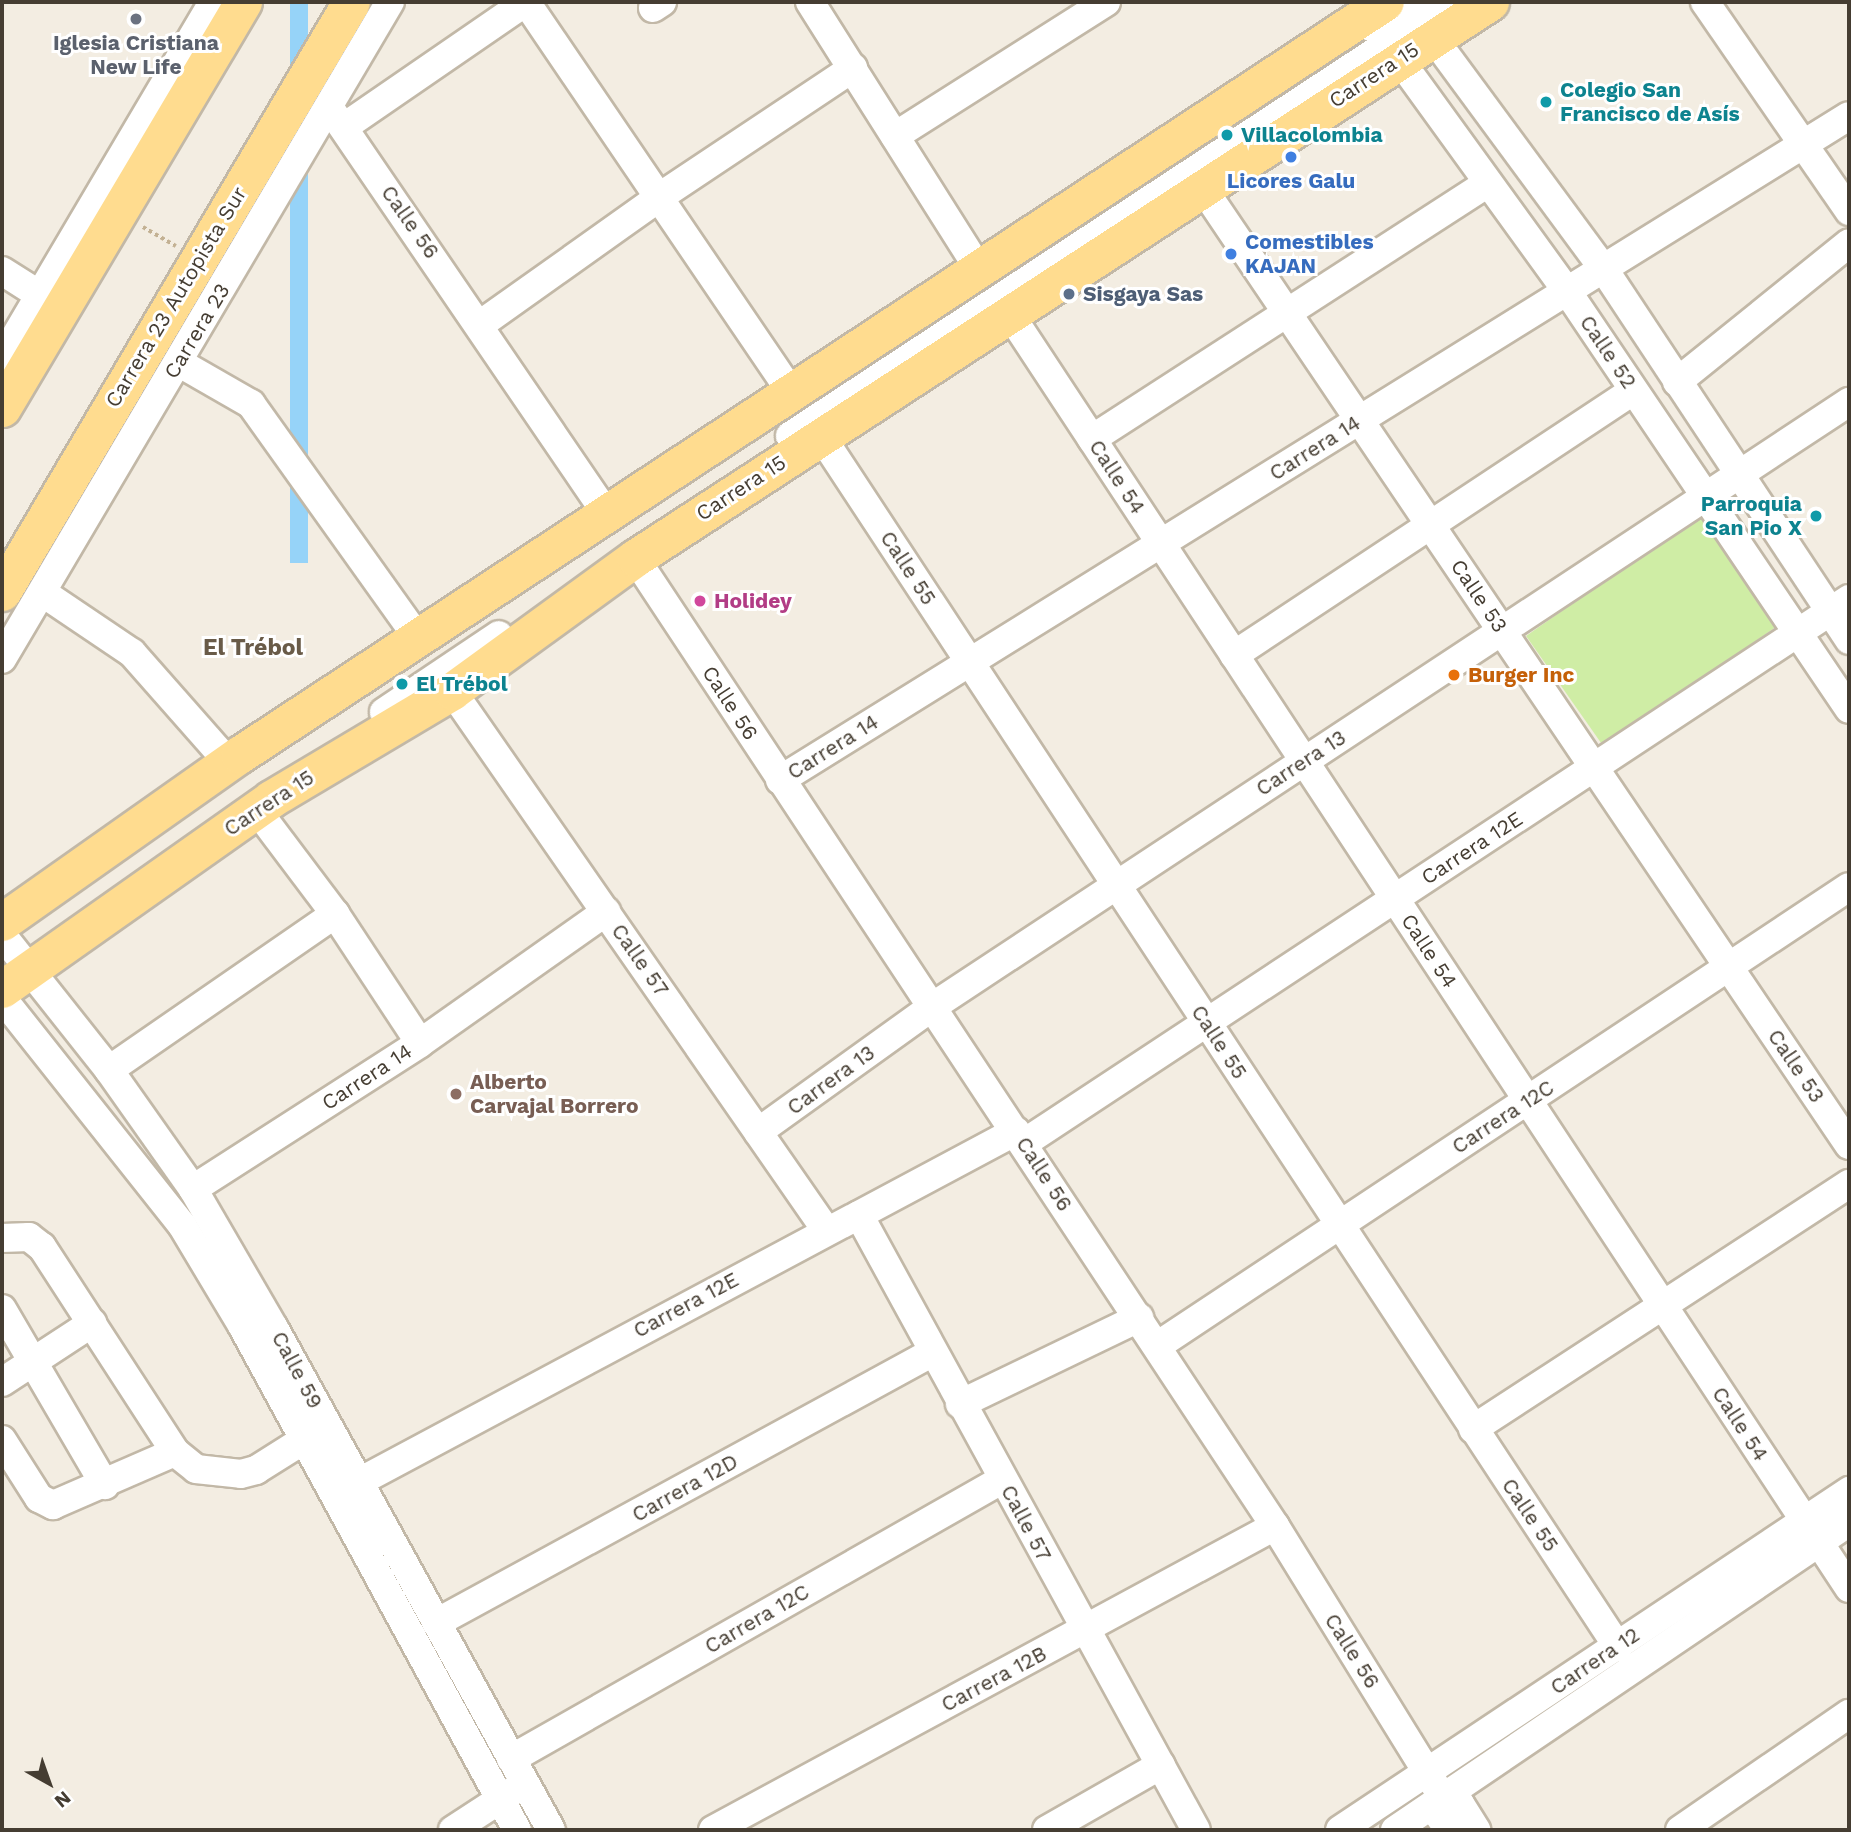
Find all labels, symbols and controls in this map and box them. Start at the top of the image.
marker: Iglesia Cristiana New Life [128,11,144,27]
place label: Iglesia Cristiana New Life [53,30,219,80]
street label: Carrera 15 [1324,36,1424,114]
place label: Colegio San Francisco de Asís [1560,77,1740,127]
marker: Colegio San Francisco de Asís [1538,94,1554,110]
place label: Villacolombia [1241,122,1383,148]
marker: Villacolombia [1219,127,1235,143]
marker: Licores Galu [1283,149,1299,165]
place label: Licores Galu [1227,168,1355,194]
street label: Carrera 23 Autopista Sur [100,181,252,413]
street label: Calle 56 [376,181,444,263]
place label: Comestibles KAJAN [1245,229,1374,279]
marker: Comestibles KAJAN [1223,246,1239,262]
street label: Carrera 23 [159,279,235,383]
place label: Sisgaya Sas [1083,281,1204,307]
marker: Sisgaya Sas [1061,286,1077,302]
street label: Calle 52 [1574,311,1642,393]
street label: Carrera 14 [1264,410,1366,486]
street label: Calle 54 [1084,435,1150,519]
street label: Carrera 15 [691,449,791,527]
place label: Parroquia San Pio X [1701,491,1802,541]
marker: Parroquia San Pio X [1808,508,1824,524]
street label: Calle 55 [875,526,941,610]
street label: Calle 53 [1445,555,1513,637]
place label: Holidey [714,588,792,614]
marker: Holidey [692,593,708,609]
district label: El Trébol [203,634,303,662]
street label: Calle 56 [697,661,763,745]
place label: Burger Inc [1468,662,1575,688]
marker: Burger Inc [1446,667,1462,683]
place label: El Trébol [416,671,508,697]
marker: El Trébol [394,676,410,692]
street label: Carrera 14 [782,709,884,785]
street label: Carrera 13 [1251,724,1351,802]
street label: Carrera 15 [219,764,319,842]
street label: Carrera 12E [1416,806,1528,890]
street label: Calle 54 [1396,909,1462,993]
street label: Calle 57 [606,919,674,1001]
street label: Calle 55 [1186,1000,1252,1084]
street label: Calle 53 [1762,1025,1830,1107]
street label: Carrera 14 [317,1038,417,1116]
street label: Carrera 13 [782,1040,880,1120]
place label: Alberto Carvajal Borrero [470,1069,639,1119]
street label: Carrera 12C [1447,1074,1559,1160]
marker: Alberto Carvajal Borrero [448,1086,464,1102]
street label: Calle 56 [1011,1132,1077,1216]
street label: Carrera 12E [629,1267,743,1343]
street label: Calle 59 [266,1327,328,1413]
street label: Calle 54 [1707,1382,1773,1466]
street label: Carrera 12D [627,1448,743,1528]
street label: Calle 55 [1496,1474,1564,1556]
street label: Calle 57 [996,1481,1056,1565]
street label: Carrera 12C [700,1579,814,1659]
street label: Calle 56 [1319,1609,1385,1693]
street label: Carrera 12 [1545,1622,1645,1700]
street label: Carrera 12B [937,1640,1051,1718]
north arrow [14,1748,84,1818]
text: N [50,1786,76,1813]

